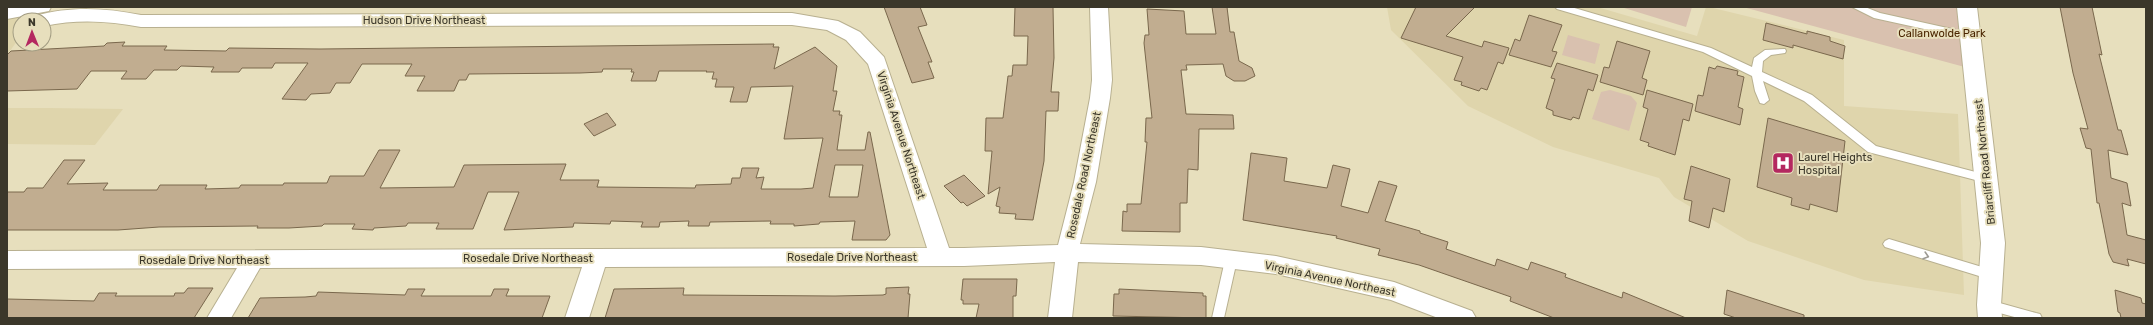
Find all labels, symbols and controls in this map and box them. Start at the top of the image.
north arrow [12,12,52,52]
street label: Hudson Drive Northeast [363,14,486,27]
text: N [28,16,36,29]
park label: Callanwolde Park [1898,27,1986,40]
street label: Virginia Avenue Northeast [874,70,928,201]
street label: Briarcliff Road Northeast [1972,98,1998,225]
street label: Rosedale Road Northeast [1064,110,1104,240]
hospital icon: Laurel Heights Hospital [1770,150,1796,176]
place label: Laurel Heights Hospital [1798,151,1873,177]
street label: Rosedale Drive Northeast [787,251,918,264]
one-way arrow [1923,251,1930,259]
street label: Rosedale Drive Northeast [463,252,594,265]
street label: Rosedale Drive Northeast [139,254,270,267]
street label: Virginia Avenue Northeast [1263,259,1397,299]

